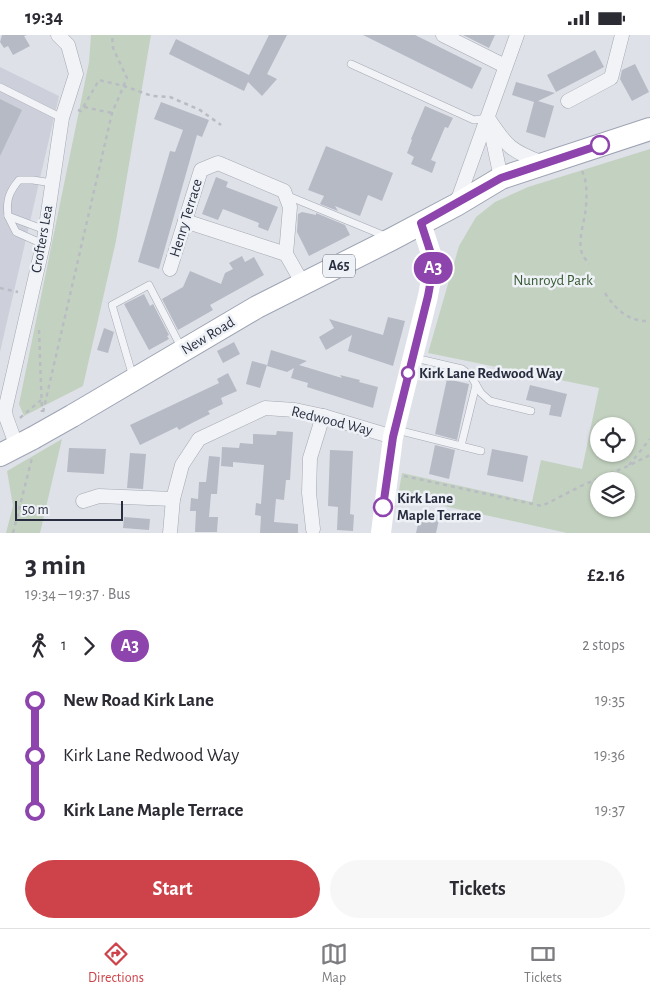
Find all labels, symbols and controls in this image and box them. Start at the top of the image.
text: 19:34 [25,8,63,27]
unlabelled marker [590,135,610,155]
street label: Henry Terrace [167,177,205,259]
street label: Crofters Lea [29,204,55,274]
line badge: A3 [410,252,456,284]
road number: A65 [323,255,355,277]
text: A3 [424,259,442,277]
park label: Nunroyd Park [513,273,593,288]
street label: New Road [179,314,237,358]
marker: Kirk Lane Redwood Way [401,366,415,380]
place label: Kirk Lane Redwood Way [419,366,563,381]
street label: Redwood Way [290,404,375,438]
map controls [590,417,635,517]
button: locate [590,417,635,462]
button: layers [590,472,635,517]
place label: Kirk Lane Maple Terrace [397,491,481,523]
marker: Kirk Lane Maple Terrace [373,497,393,517]
scale bar [15,498,122,521]
text: 50 m [22,503,49,517]
text: 3 min [25,552,86,580]
text: £2.16 [587,566,625,585]
text: 19:34 – 19:37 · Bus [25,586,130,602]
icon: walk [25,632,53,660]
icon: forward [75,632,103,660]
text: 1 [61,637,67,653]
text: A3 [121,637,139,655]
text: 2 stops [582,637,625,653]
text: New Road Kirk Lane [63,691,214,710]
text: 19:35 [595,692,625,708]
text: Kirk Lane Redwood Way [63,746,239,765]
text: 19:36 [594,747,625,763]
text: Kirk Lane Maple Terrace [63,801,243,820]
text: 19:37 [595,802,625,818]
button: Start [25,860,320,918]
button: Tickets [330,860,625,918]
tab: Directions [88,940,144,987]
tab: Map [320,940,348,987]
tab: Tickets [524,940,562,987]

